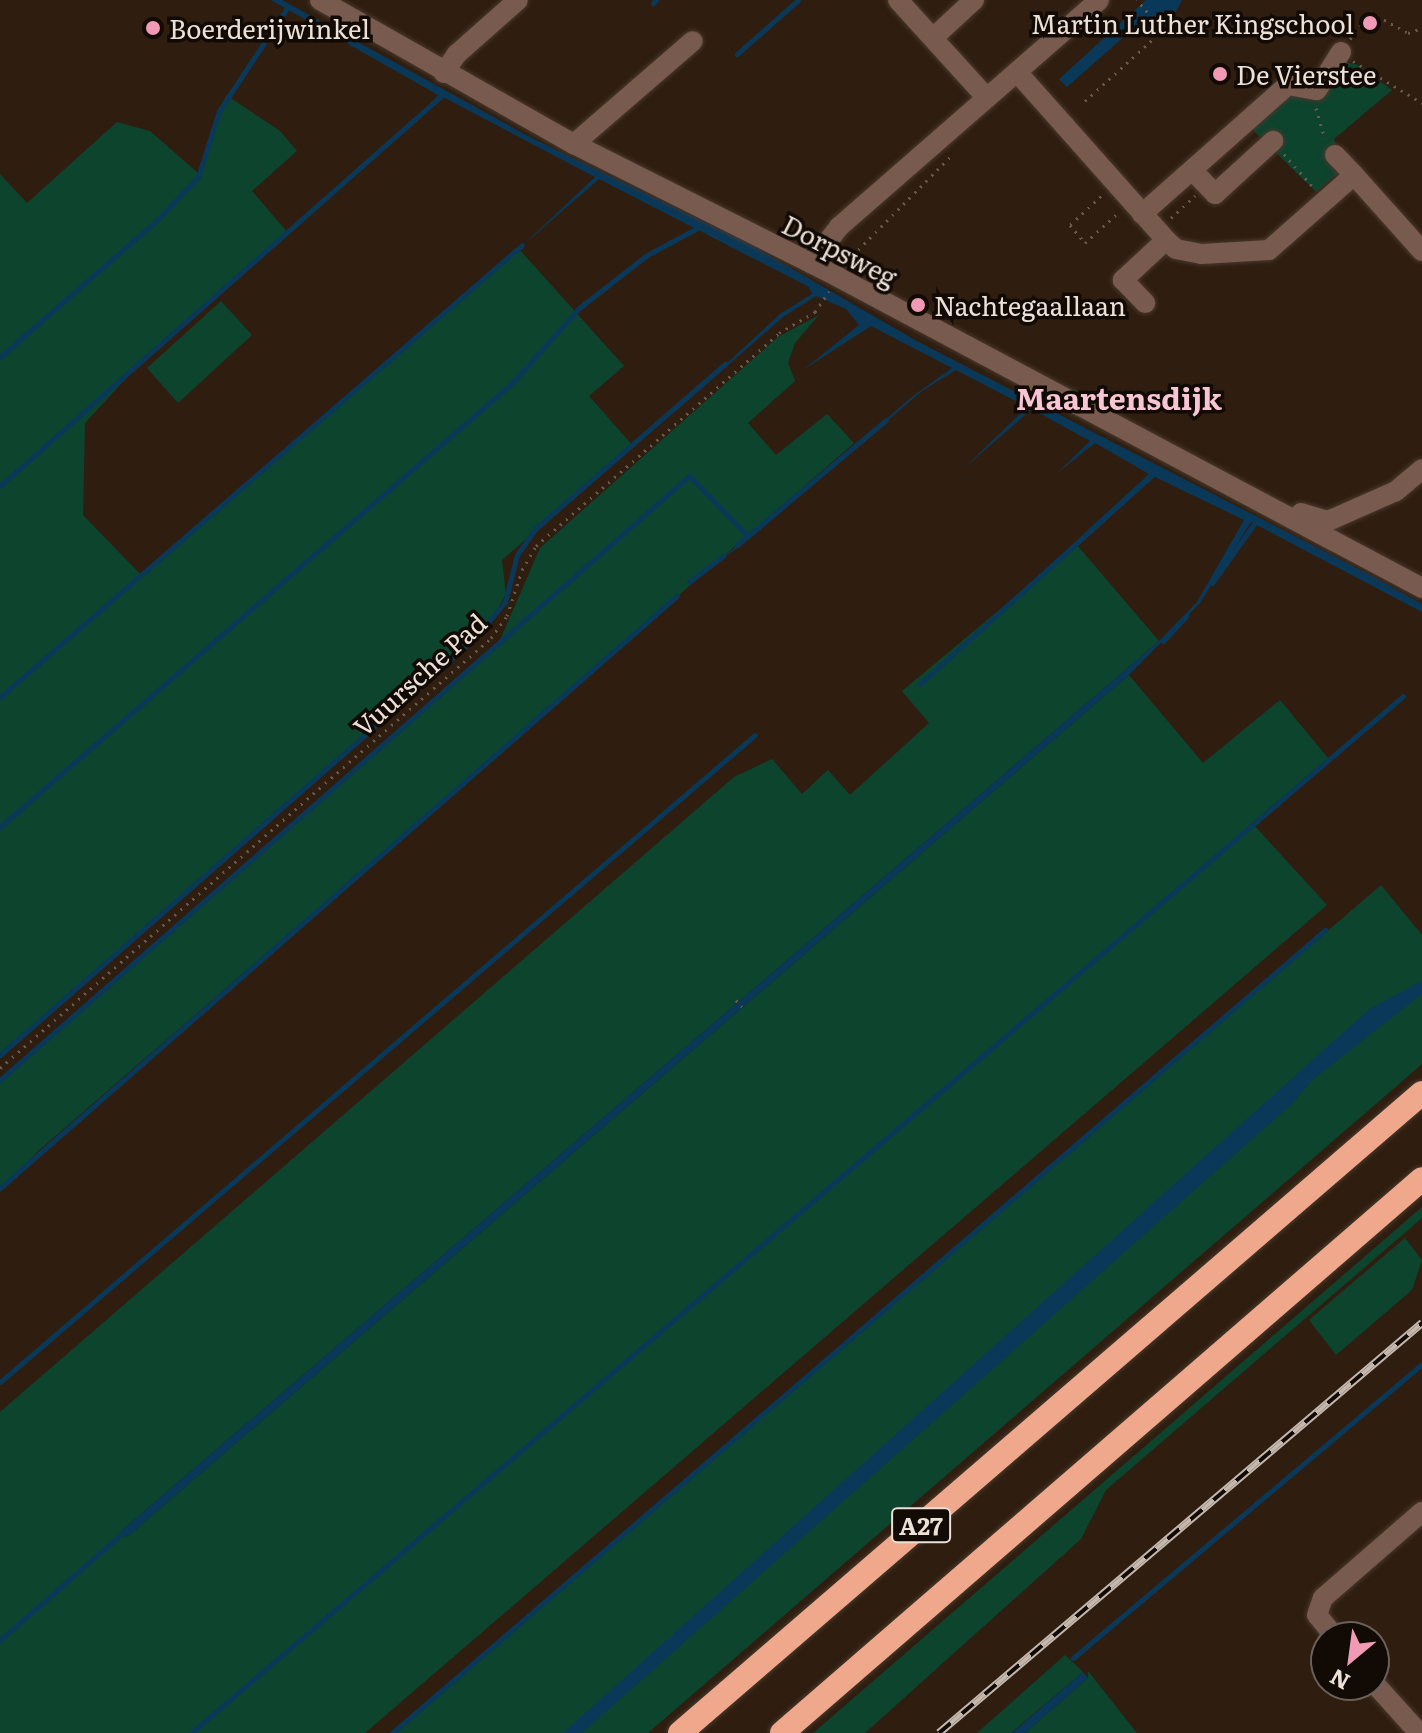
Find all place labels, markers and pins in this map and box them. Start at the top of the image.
place label: Martin Luther Kingschool [1031,7,1354,39]
place label: Boerderijwinkel [169,12,370,44]
marker: Martin Luther Kingschool [1361,14,1379,32]
marker: Boerderijwinkel [144,19,162,37]
place label: De Vierstee [1236,58,1376,90]
marker: De Vierstee [1211,65,1229,83]
place label: Nachtegaallaan [934,289,1126,321]
marker: Nachtegaallaan [909,296,927,314]

